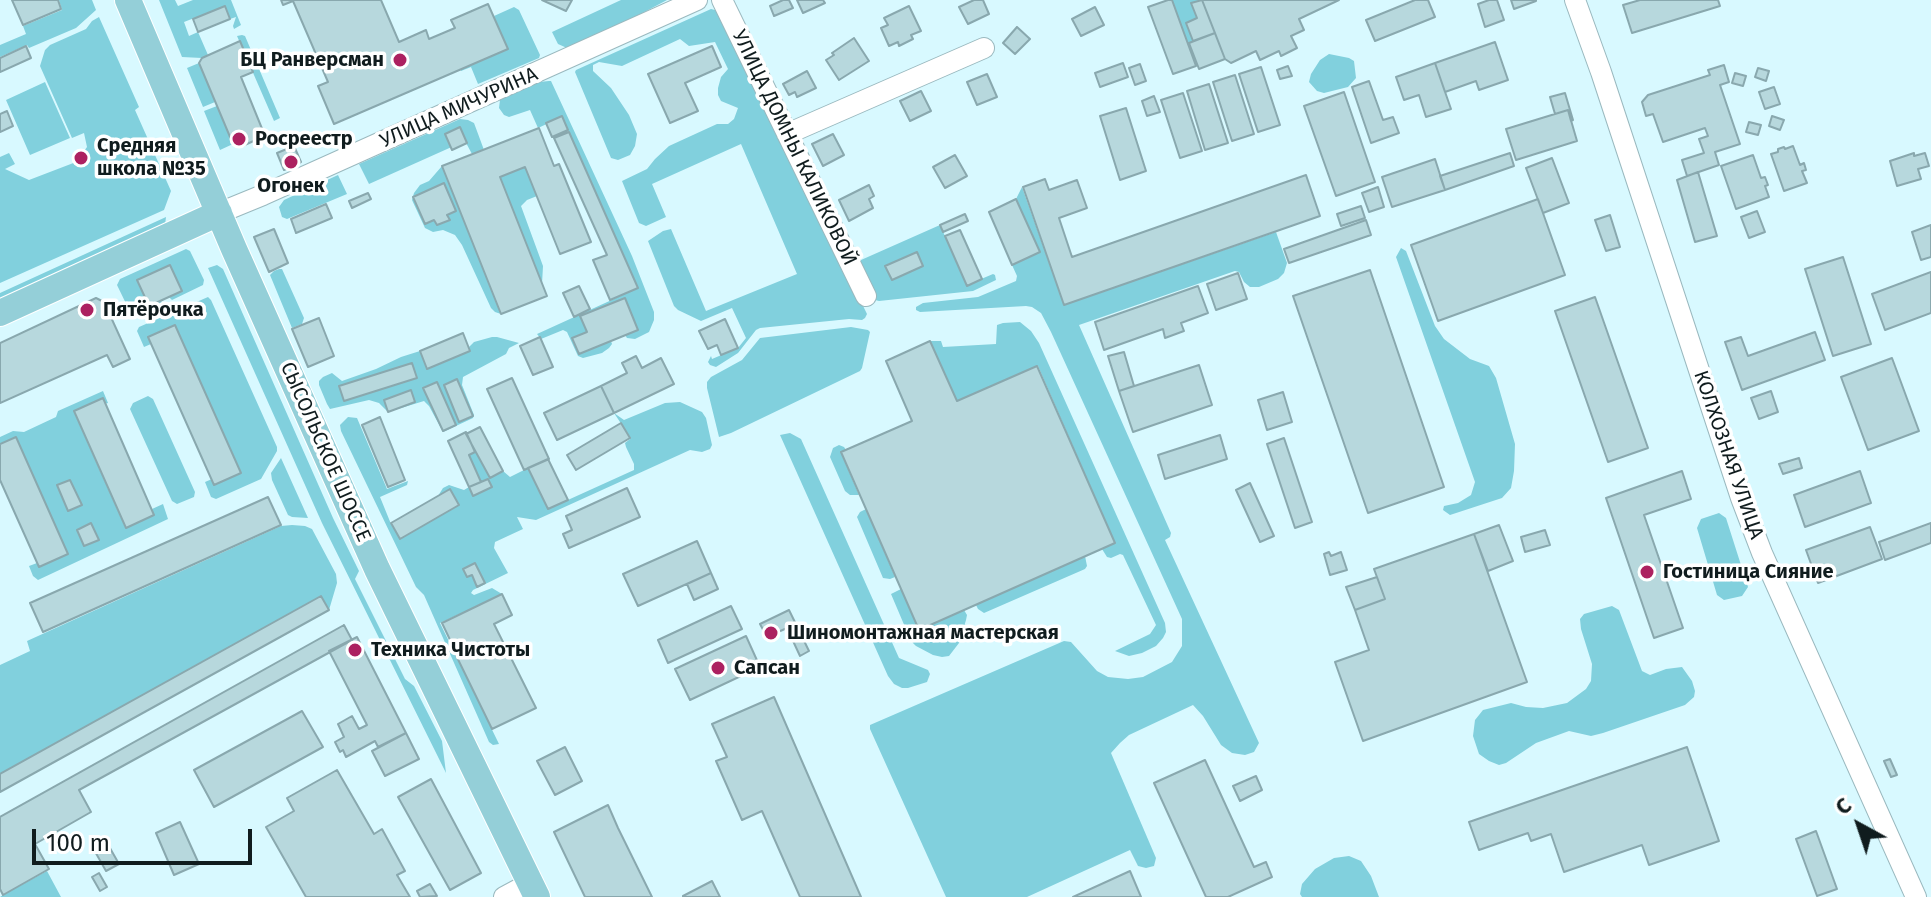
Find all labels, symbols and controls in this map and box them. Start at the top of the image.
street label: УЛИЦА ДОМНЫ КАЛИКОВОЙ [726,26,862,270]
place label: БЦ Ранверсман [240,48,384,72]
marker: БЦ Ранверсман [391,51,409,69]
street label: УЛИЦА МИЧУРИНА [377,62,541,154]
place label: Росреестр [255,127,353,151]
marker: Росреестр [230,130,248,148]
place label: Средняя школа №35 [97,134,206,181]
marker: Средняя школа №35 [72,149,90,167]
marker: Огонек [282,153,300,171]
place label: Огонек [257,174,325,198]
place label: Пятёрочка [103,298,204,322]
marker: Пятёрочка [78,301,96,319]
street label: СЫСОЛЬСКОЕ ШОССЕ [275,358,375,546]
street label: КОЛХОЗНАЯ УЛИЦА [1688,367,1768,543]
place label: Гостиница Сияние [1663,560,1834,584]
marker: Гостиница Сияние [1638,563,1656,581]
place label: Шиномонтажная мастерская [787,621,1059,645]
marker: Шиномонтажная мастерская [762,624,780,642]
place label: Техника Чистоты [371,638,530,662]
marker: Техника Чистоты [346,641,364,659]
place label: Сапсан [734,656,800,680]
marker: Сапсан [709,659,727,677]
north arrow [1819,785,1899,865]
text: С [1830,792,1857,821]
scale bar [36,813,256,863]
text: 100 m [46,829,110,857]

